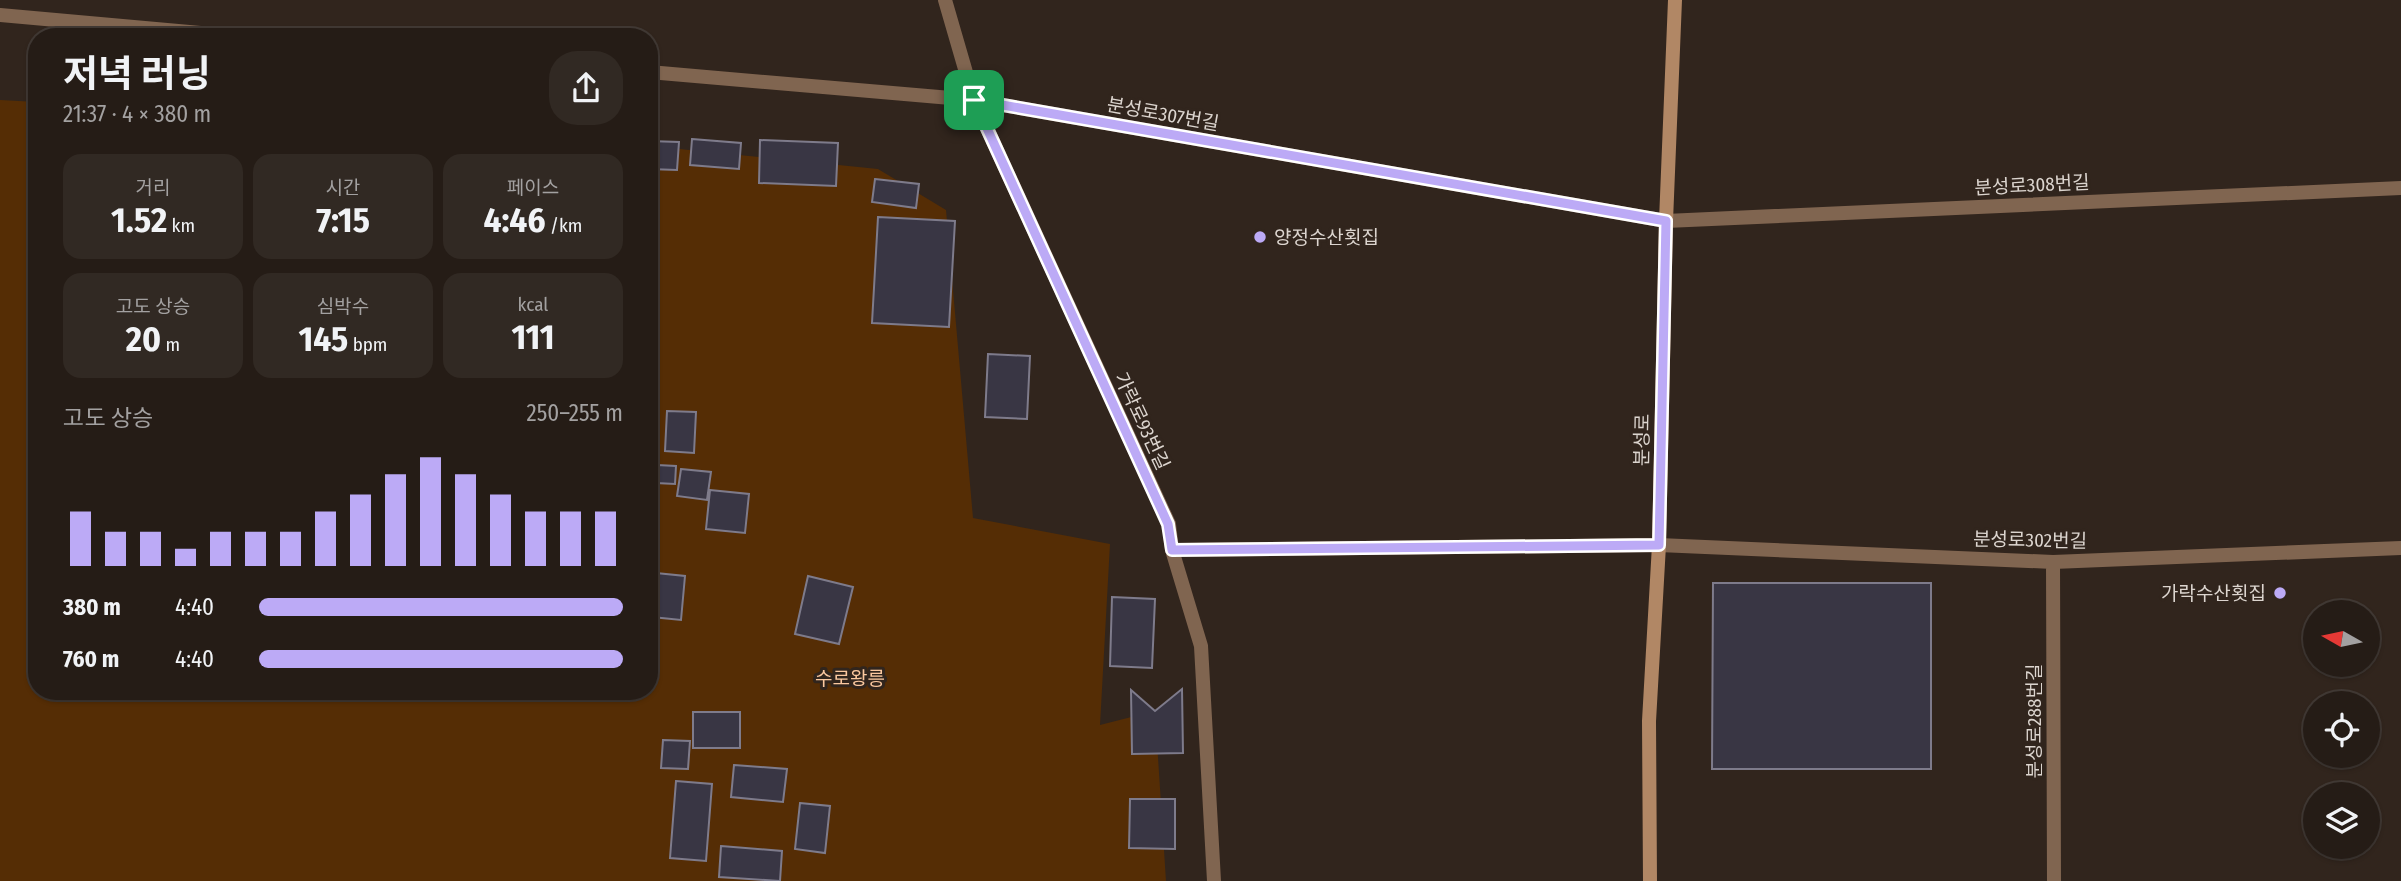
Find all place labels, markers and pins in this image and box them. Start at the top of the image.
pin [944,70,1004,130]
place label: 양정수산횟집 [1274,226,1379,249]
marker: 양정수산횟집 [1252,229,1268,245]
place label: 가락수산횟집 [2161,582,2266,605]
marker: 가락수산횟집 [2272,585,2288,601]

